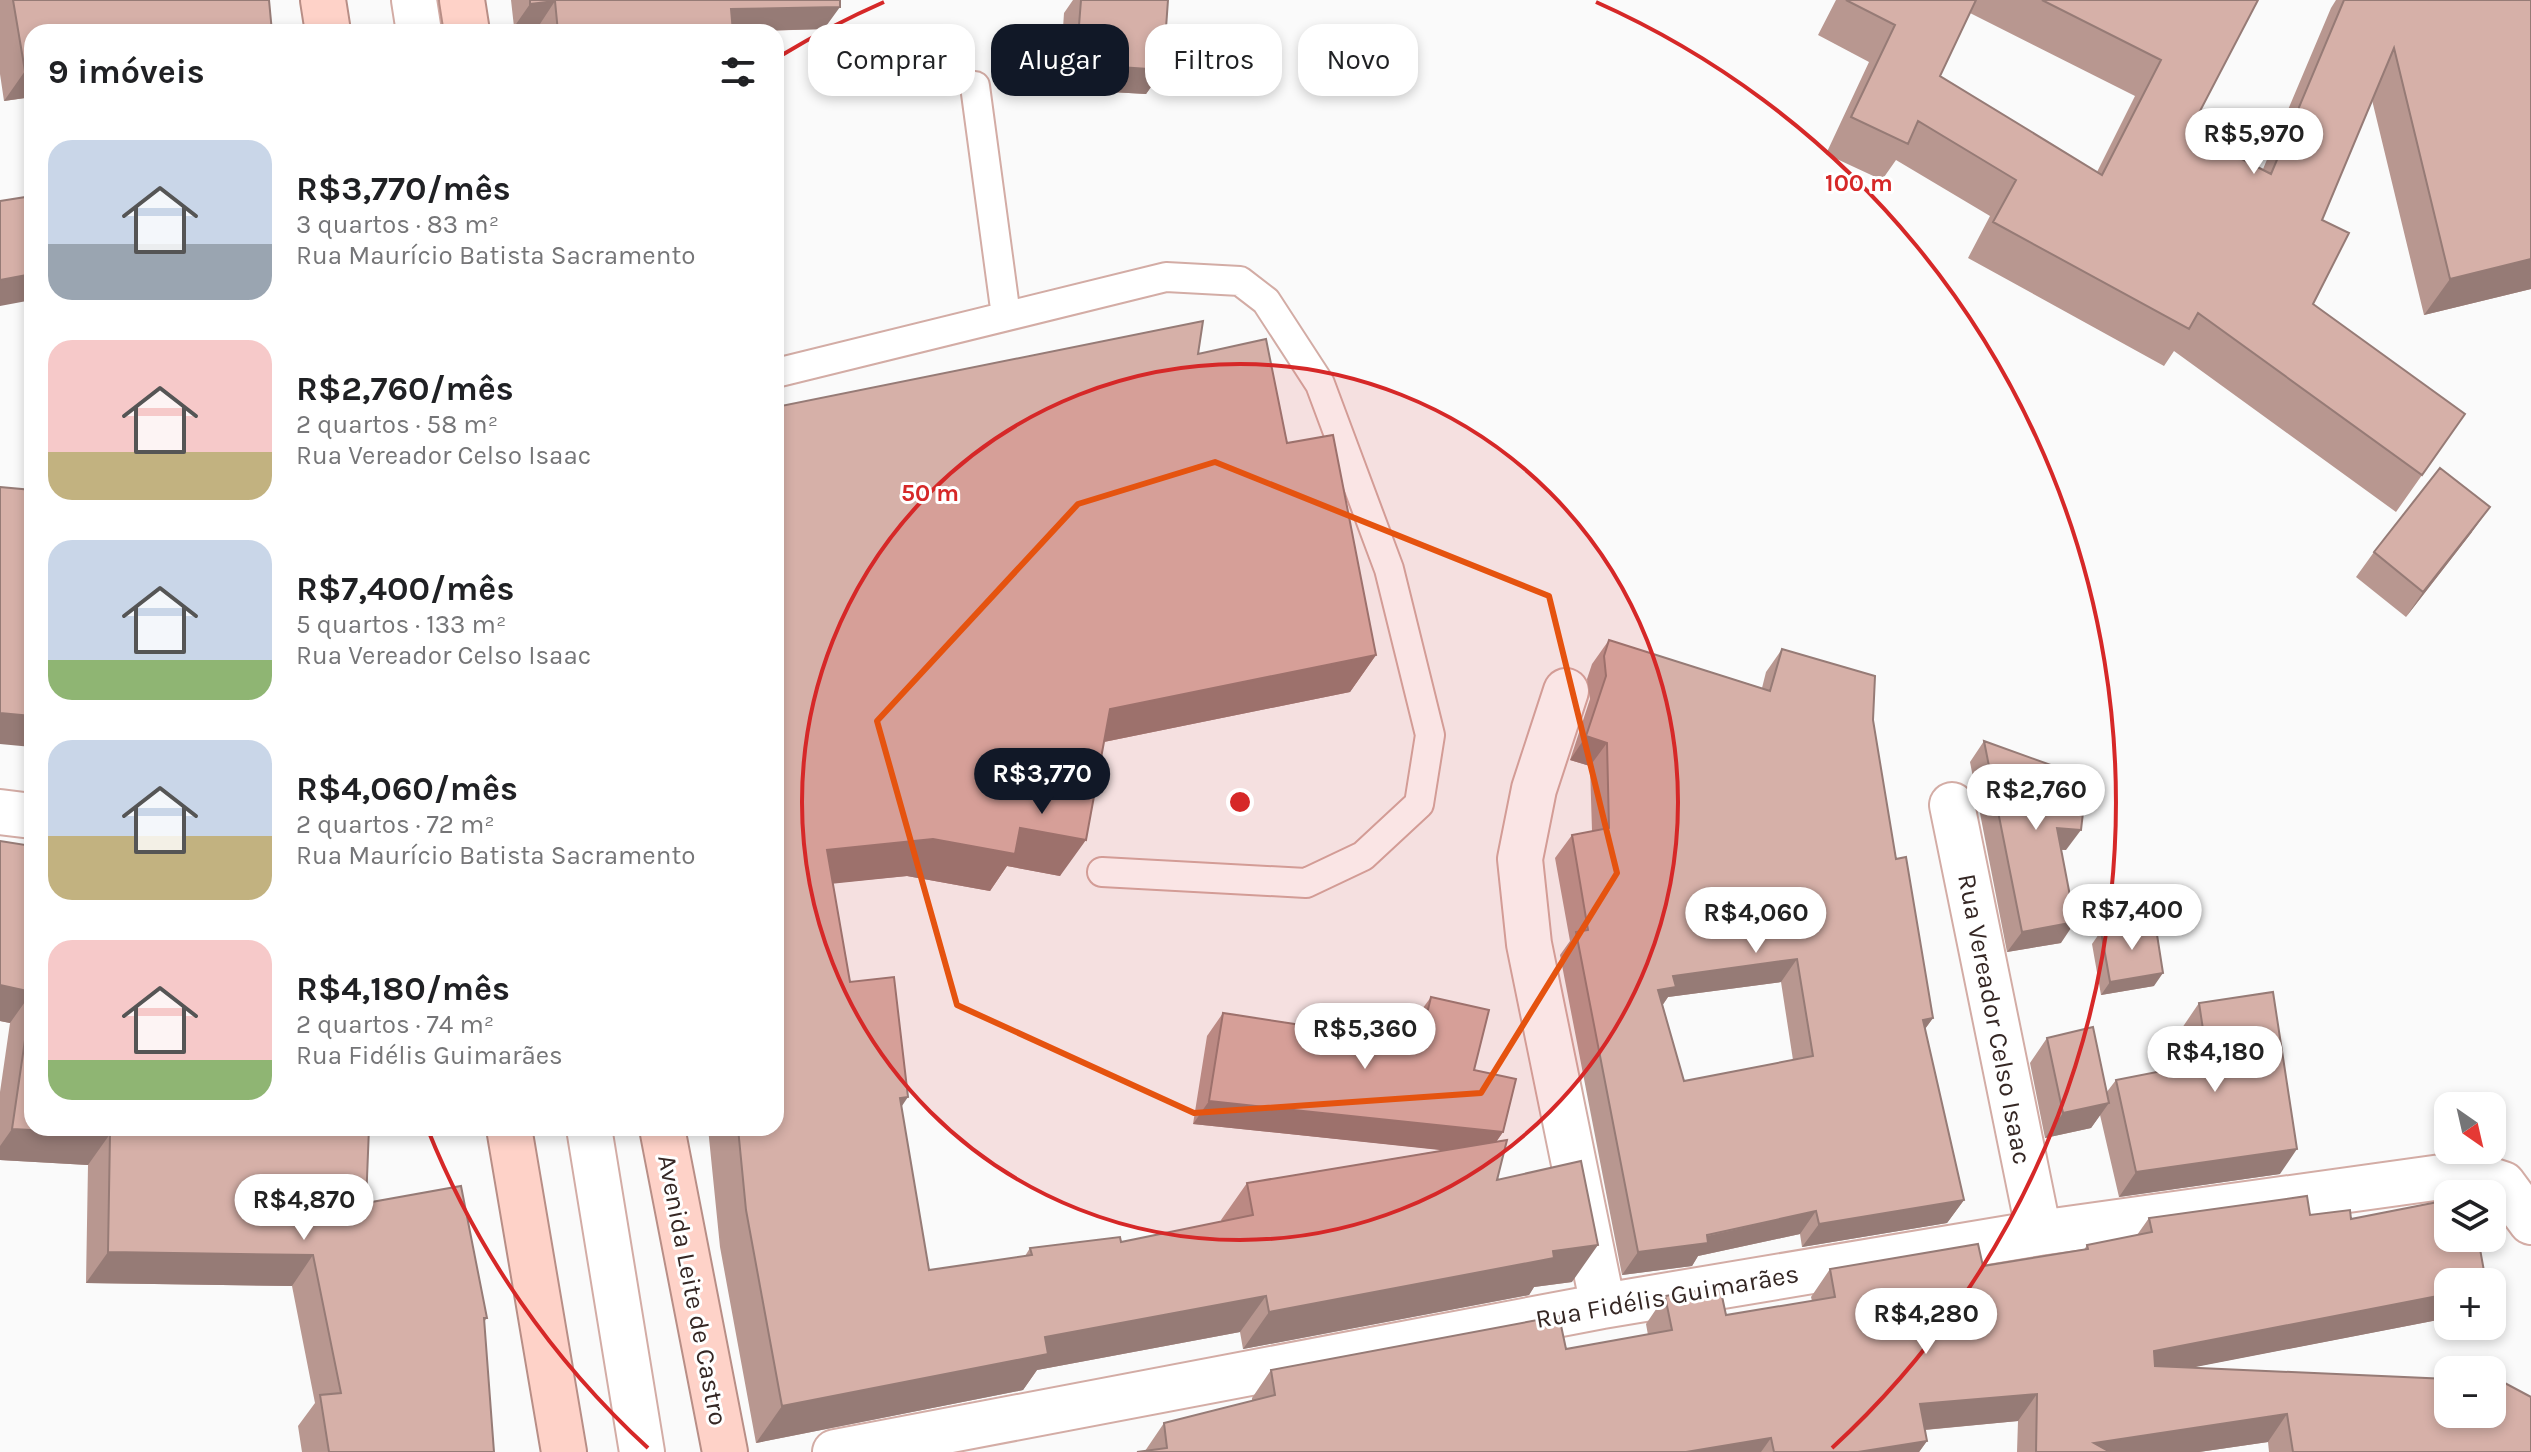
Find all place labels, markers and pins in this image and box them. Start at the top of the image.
pin: R$5,970 [2180,108,2328,176]
pin: R$3,770 [968,748,1116,816]
pin: R$2,760 [1962,764,2110,832]
centre of rings [1226,788,1254,816]
pin: R$7,400 [2058,884,2206,952]
pin: R$4,060 [1682,887,1830,955]
pin: R$5,360 [1291,1003,1439,1071]
pin: R$4,180 [2141,1026,2289,1094]
pin: R$4,870 [230,1174,378,1242]
pin: R$4,280 [1852,1288,2000,1356]

